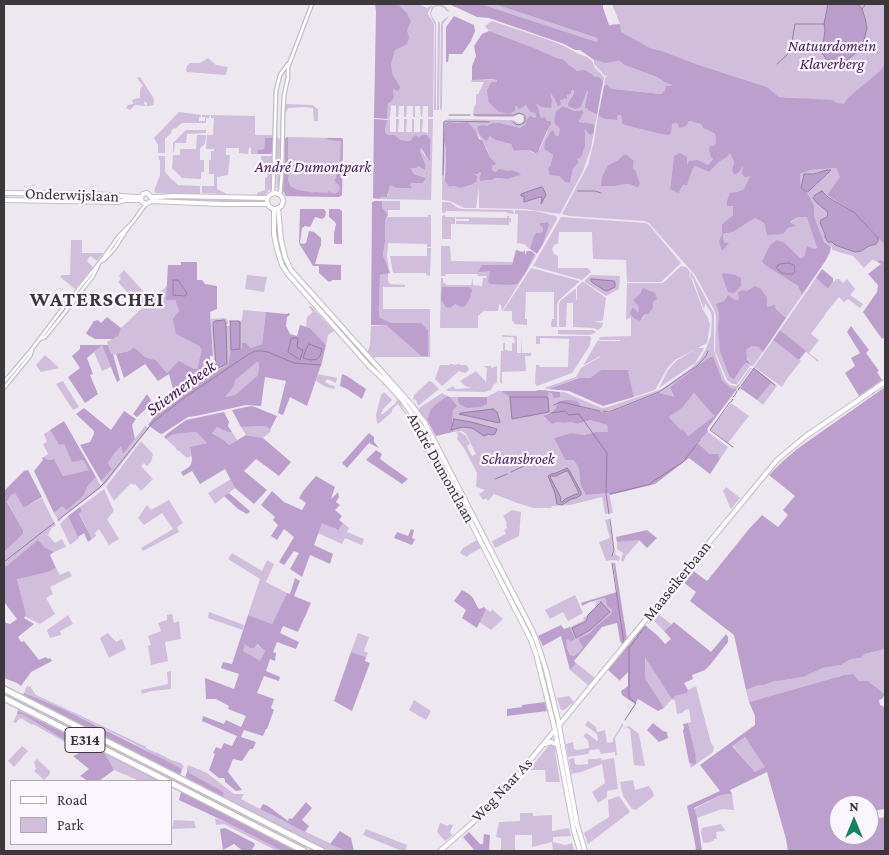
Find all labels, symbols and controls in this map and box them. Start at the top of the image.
park label: Natuurdomein Klaverberg [788,36,876,74]
park label: André Dumontpark [255,157,371,177]
street label: Onderwijslaan [25,184,119,206]
district label: WATERSCHEI [28,287,166,313]
water label: Stiemerbeek [142,355,220,421]
street label: André Dumontlaan [403,410,479,526]
park label: Schansbroek [481,449,555,469]
street label: Maaseikerbaan [639,537,715,625]
road number: E314 [65,728,105,752]
street label: Weg Naar As [467,754,537,826]
legend [10,780,172,845]
text: Road [57,792,87,808]
north arrow [829,795,879,845]
text: N [849,798,859,814]
text: Park [57,817,84,833]

